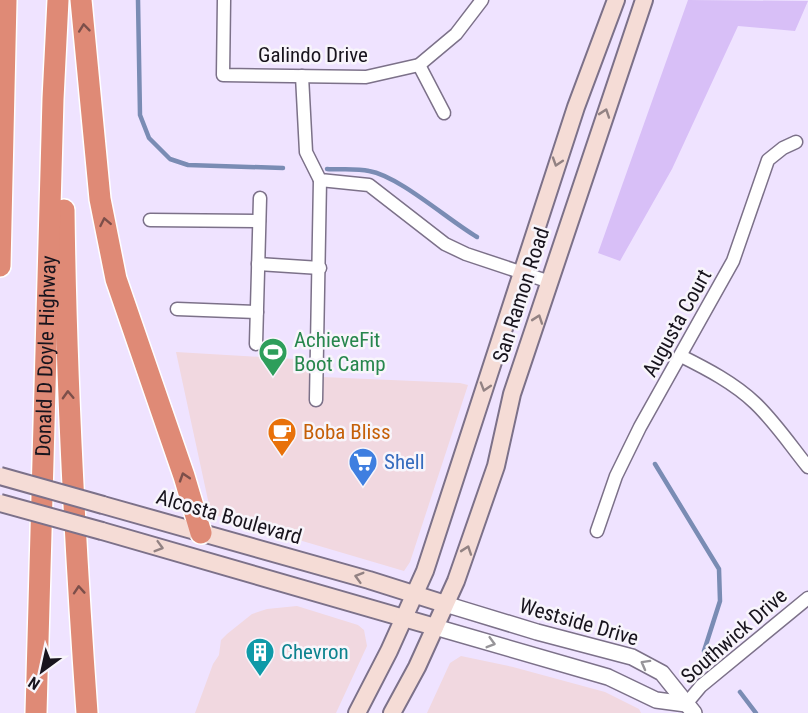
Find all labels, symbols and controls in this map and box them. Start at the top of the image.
one-way arrow [78,23,91,33]
street label: Galindo Drive [258,43,368,67]
one-way arrow [598,108,611,119]
one-way arrow [552,156,564,167]
one-way arrow [99,217,112,227]
street label: San Ramon Road [488,224,554,366]
street label: Donald D Doyle Highway [31,255,61,457]
street label: Augusta Court [638,265,716,381]
one-way arrow [530,314,543,325]
place label: AchieveFit Boot Camp [294,328,386,376]
sports icon: AchieveFit Boot Camp [257,336,289,378]
one-way arrow [480,381,492,392]
one-way arrow [61,390,74,399]
cafe icon: Boba Bliss [266,416,298,458]
place label: Boba Bliss [303,420,391,444]
supermarket icon: Shell [347,446,379,488]
place label: Shell [384,450,425,474]
one-way arrow [179,472,191,483]
street label: Alcosta Boulevard [154,485,304,549]
one-way arrow [153,540,164,552]
one-way arrow [459,545,472,556]
one-way arrow [354,572,364,585]
street label: Southwick Drive [676,583,792,688]
one-way arrow [72,585,85,594]
street label: Westside Drive [517,594,641,650]
building icon: Chevron [244,636,276,678]
one-way arrow [486,636,496,649]
place label: Chevron [281,640,349,664]
north arrow [12,641,72,701]
one-way arrow [641,660,651,671]
text: N [25,673,43,694]

